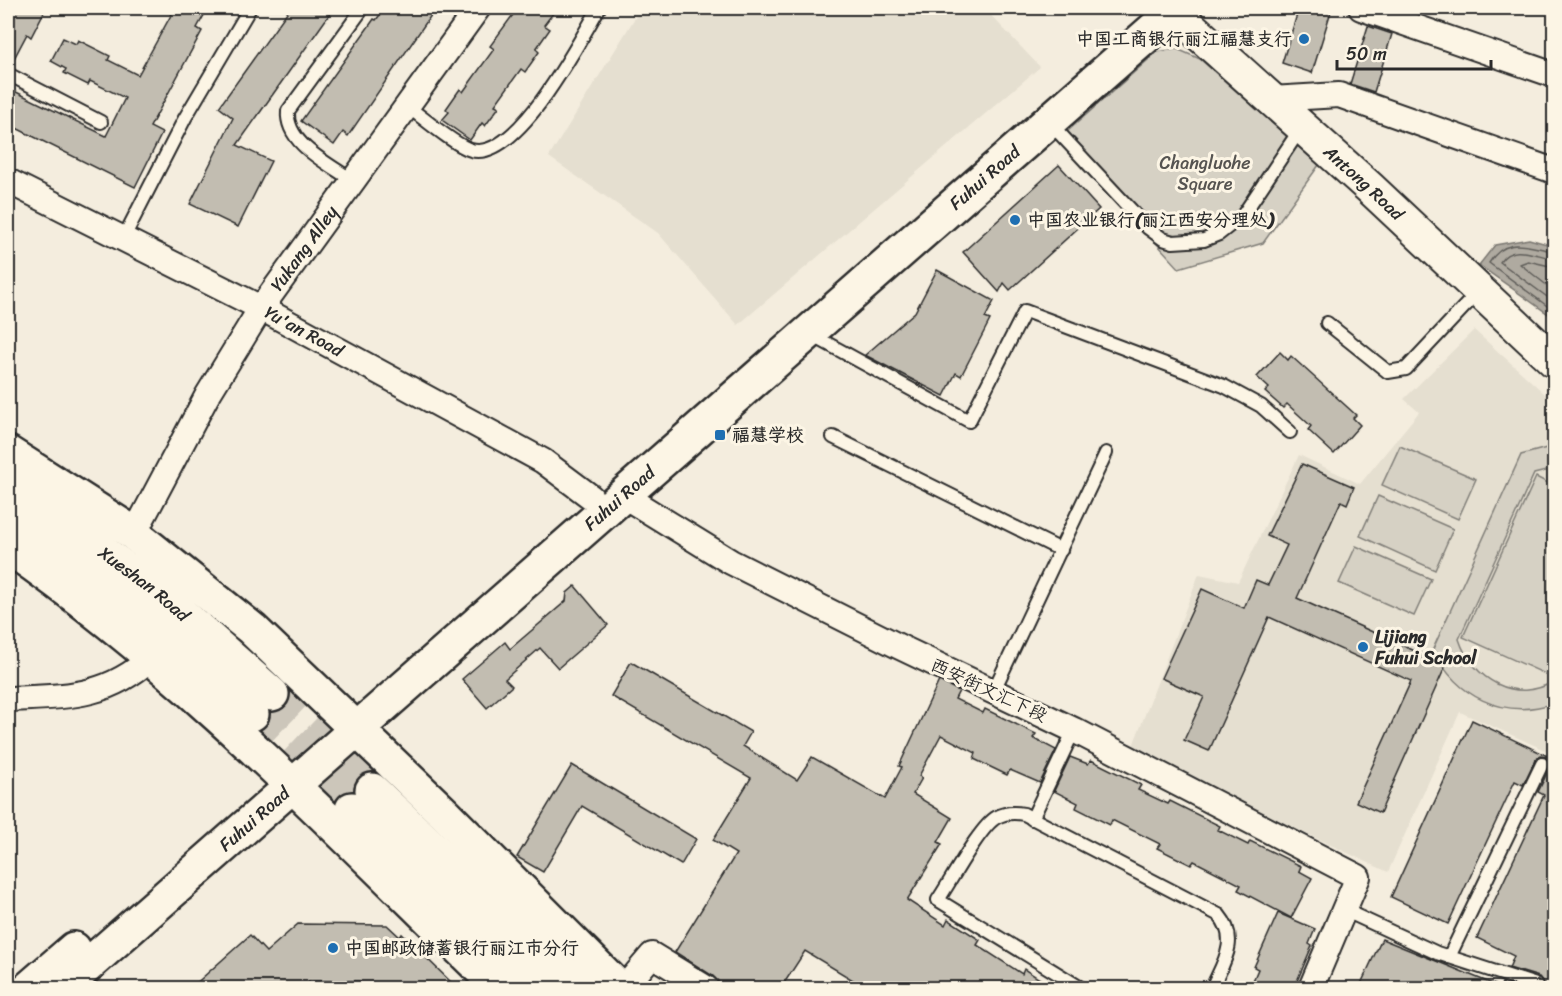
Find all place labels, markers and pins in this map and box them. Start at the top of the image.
place label: 中国工商银行丽江福慧支行 [1076,23,1292,55]
marker: 中国工商银行丽江福慧支行 [1297,32,1311,46]
place label: 中国农业银行(丽江西安分理处) [1027,204,1275,236]
marker: 中国农业银行(丽江西安分理处) [1008,213,1022,227]
place label: 福慧学校 [732,419,804,451]
marker: 福慧学校 [713,428,727,442]
place label: Lijiang Fuhui School [1374,621,1477,674]
marker: Lijiang Fuhui School [1356,640,1370,654]
place label: 中国邮政储蓄银行丽江市分行 [345,932,579,964]
marker: 中国邮政储蓄银行丽江市分行 [326,941,340,955]

